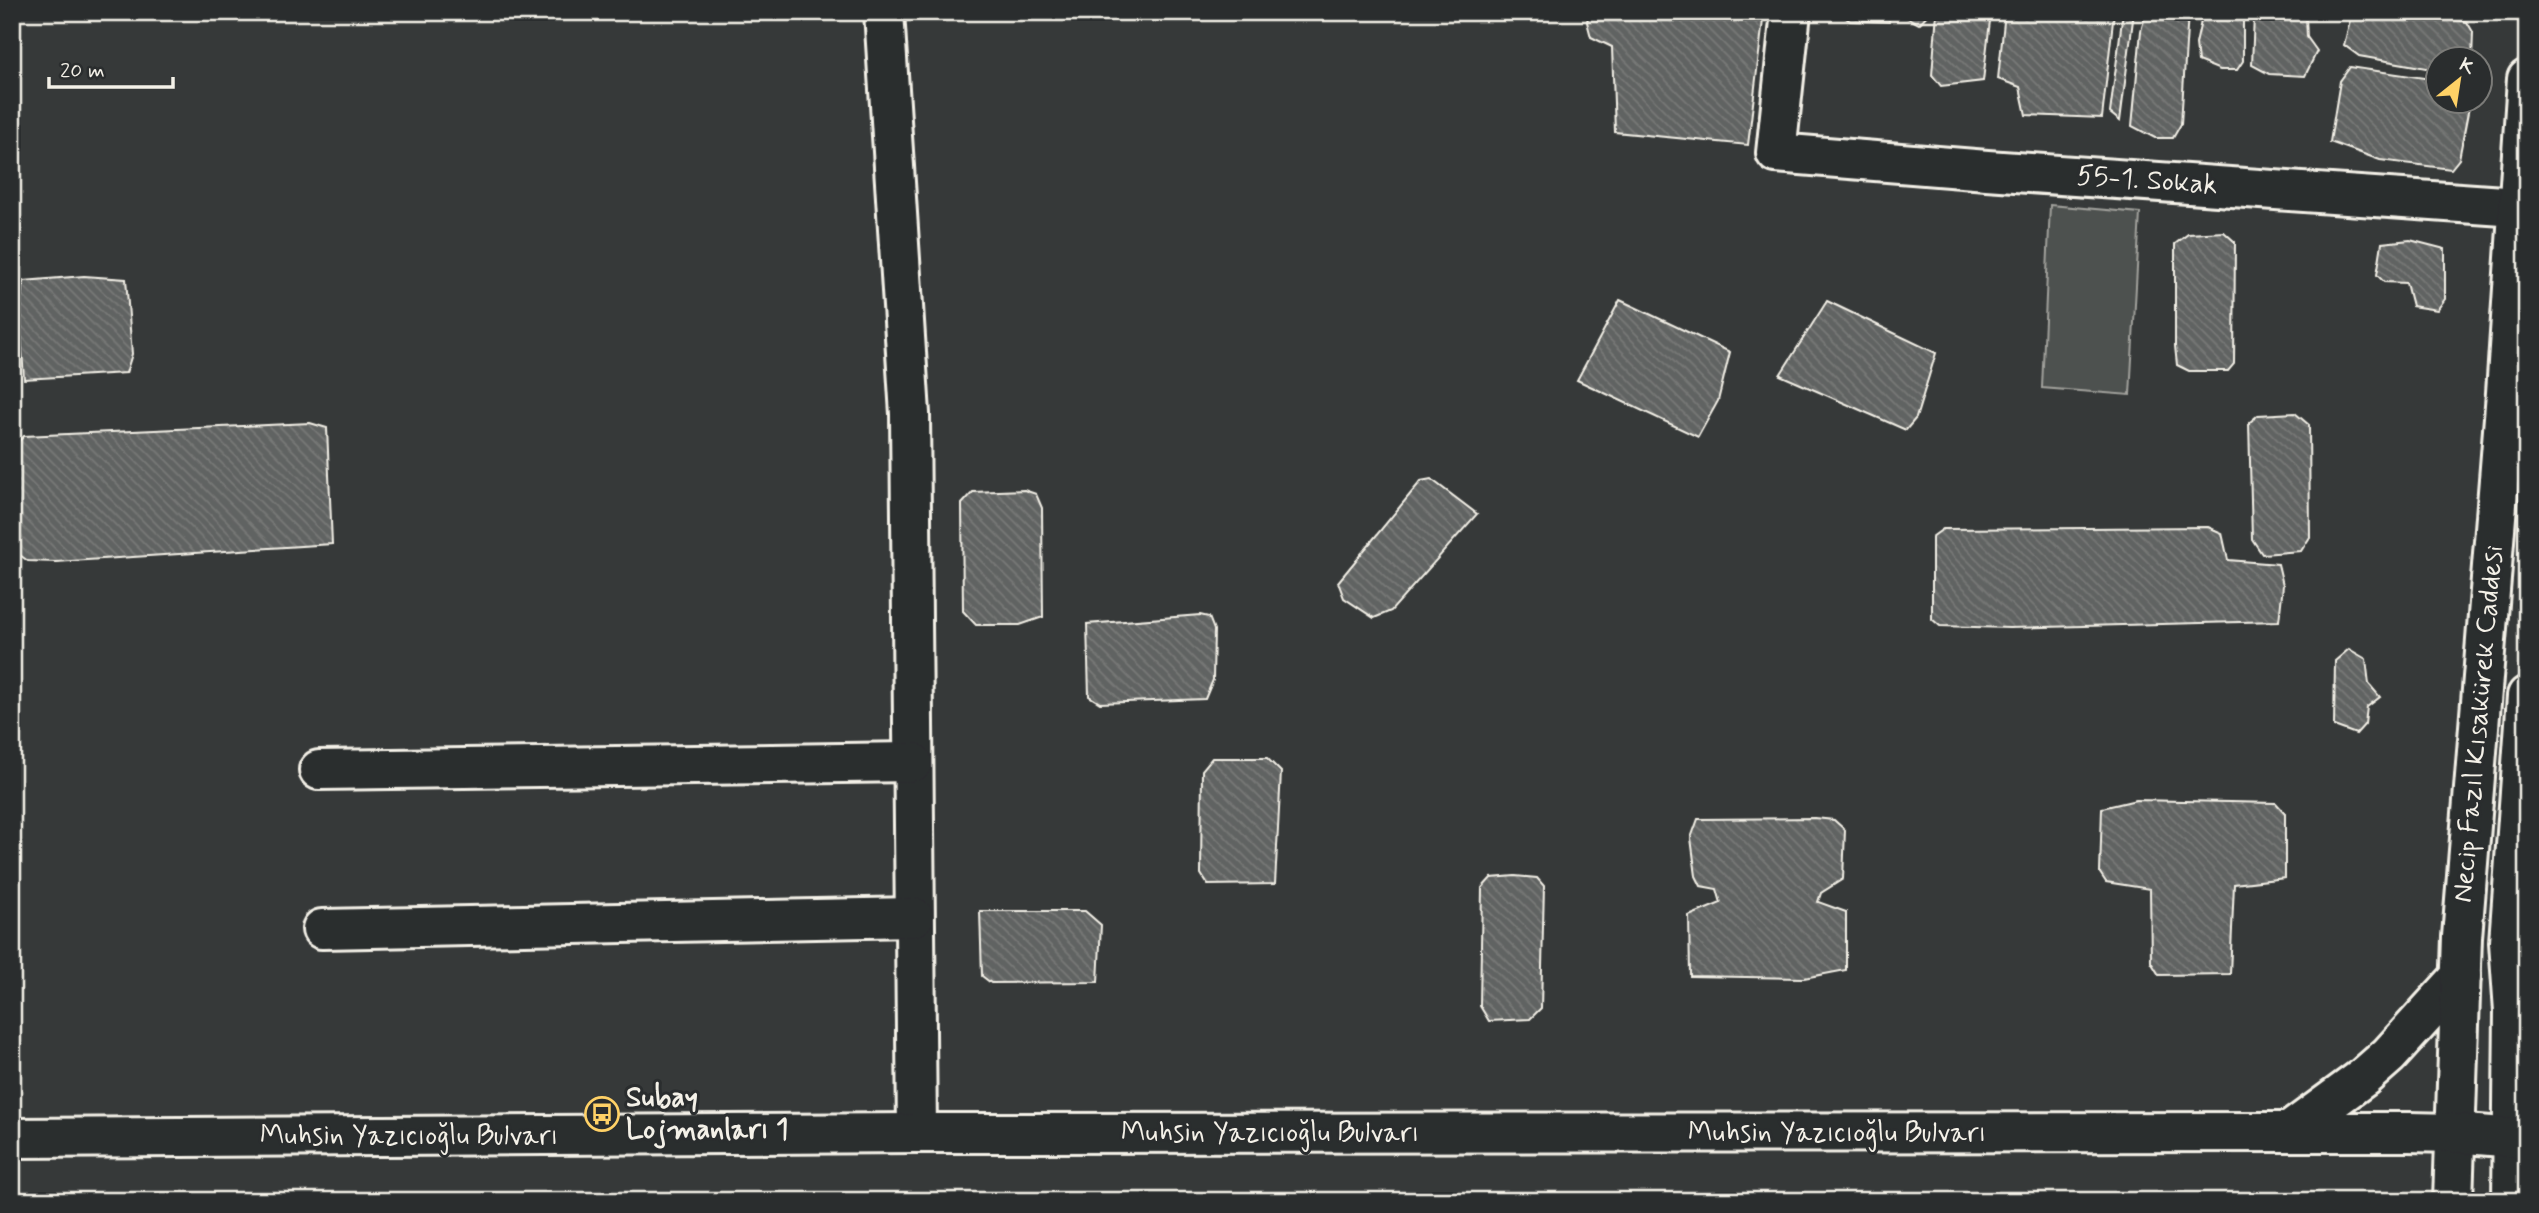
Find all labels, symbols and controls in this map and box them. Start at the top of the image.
scale bar [49,46,173,90]
north arrow [2424,46,2494,116]
text: K [2455,52,2479,81]
text: 20 m [60,57,105,85]
street label: 55-1. Sokak [2075,158,2219,204]
street label: Necip Fazıl Kısakürek Caddesi [2445,544,2513,904]
place label: Subay Lojmanları 1 [626,1080,789,1149]
bus stop icon: Subay Lojmanları 1 [583,1095,621,1133]
street label: Muhsin Yazıcıoğlu Bulvarı [1121,1115,1419,1152]
street label: Muhsin Yazıcıoğlu Bulvarı [1688,1115,1986,1152]
street label: Muhsin Yazıcıoğlu Bulvarı [260,1118,558,1155]

